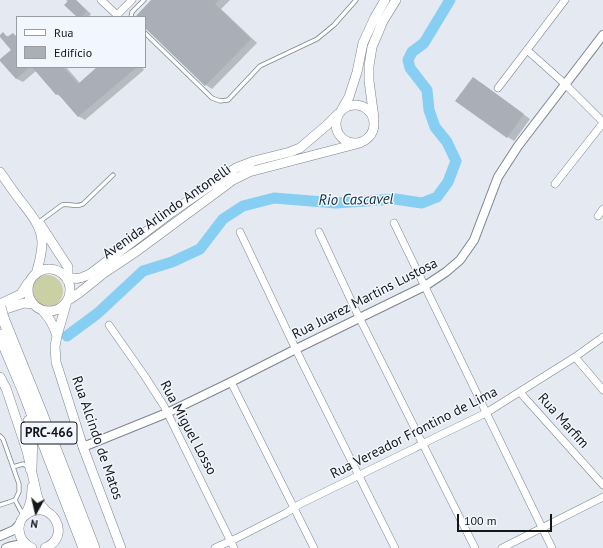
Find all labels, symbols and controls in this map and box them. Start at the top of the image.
legend [16,16,146,68]
text: Rua [54,25,73,40]
text: Edifício [54,45,92,60]
street label: Avenida Arlindo Antonelli [100,161,234,263]
water label: Rio Cascavel [318,190,394,210]
street label: Rua Juarez Martins Lustosa [289,255,441,343]
street label: Rua Alcindo de Matos [68,374,126,502]
street label: Rua Miguel Losso [156,378,220,478]
street label: Rua Vereador Frontino de Lima [328,383,500,483]
street label: Rua Marfim [534,390,592,452]
road number: PRC-466 [21,422,77,444]
north arrow [16,492,56,532]
scale bar [459,506,554,532]
text: 100 m [464,513,497,528]
text: N [30,516,39,531]

